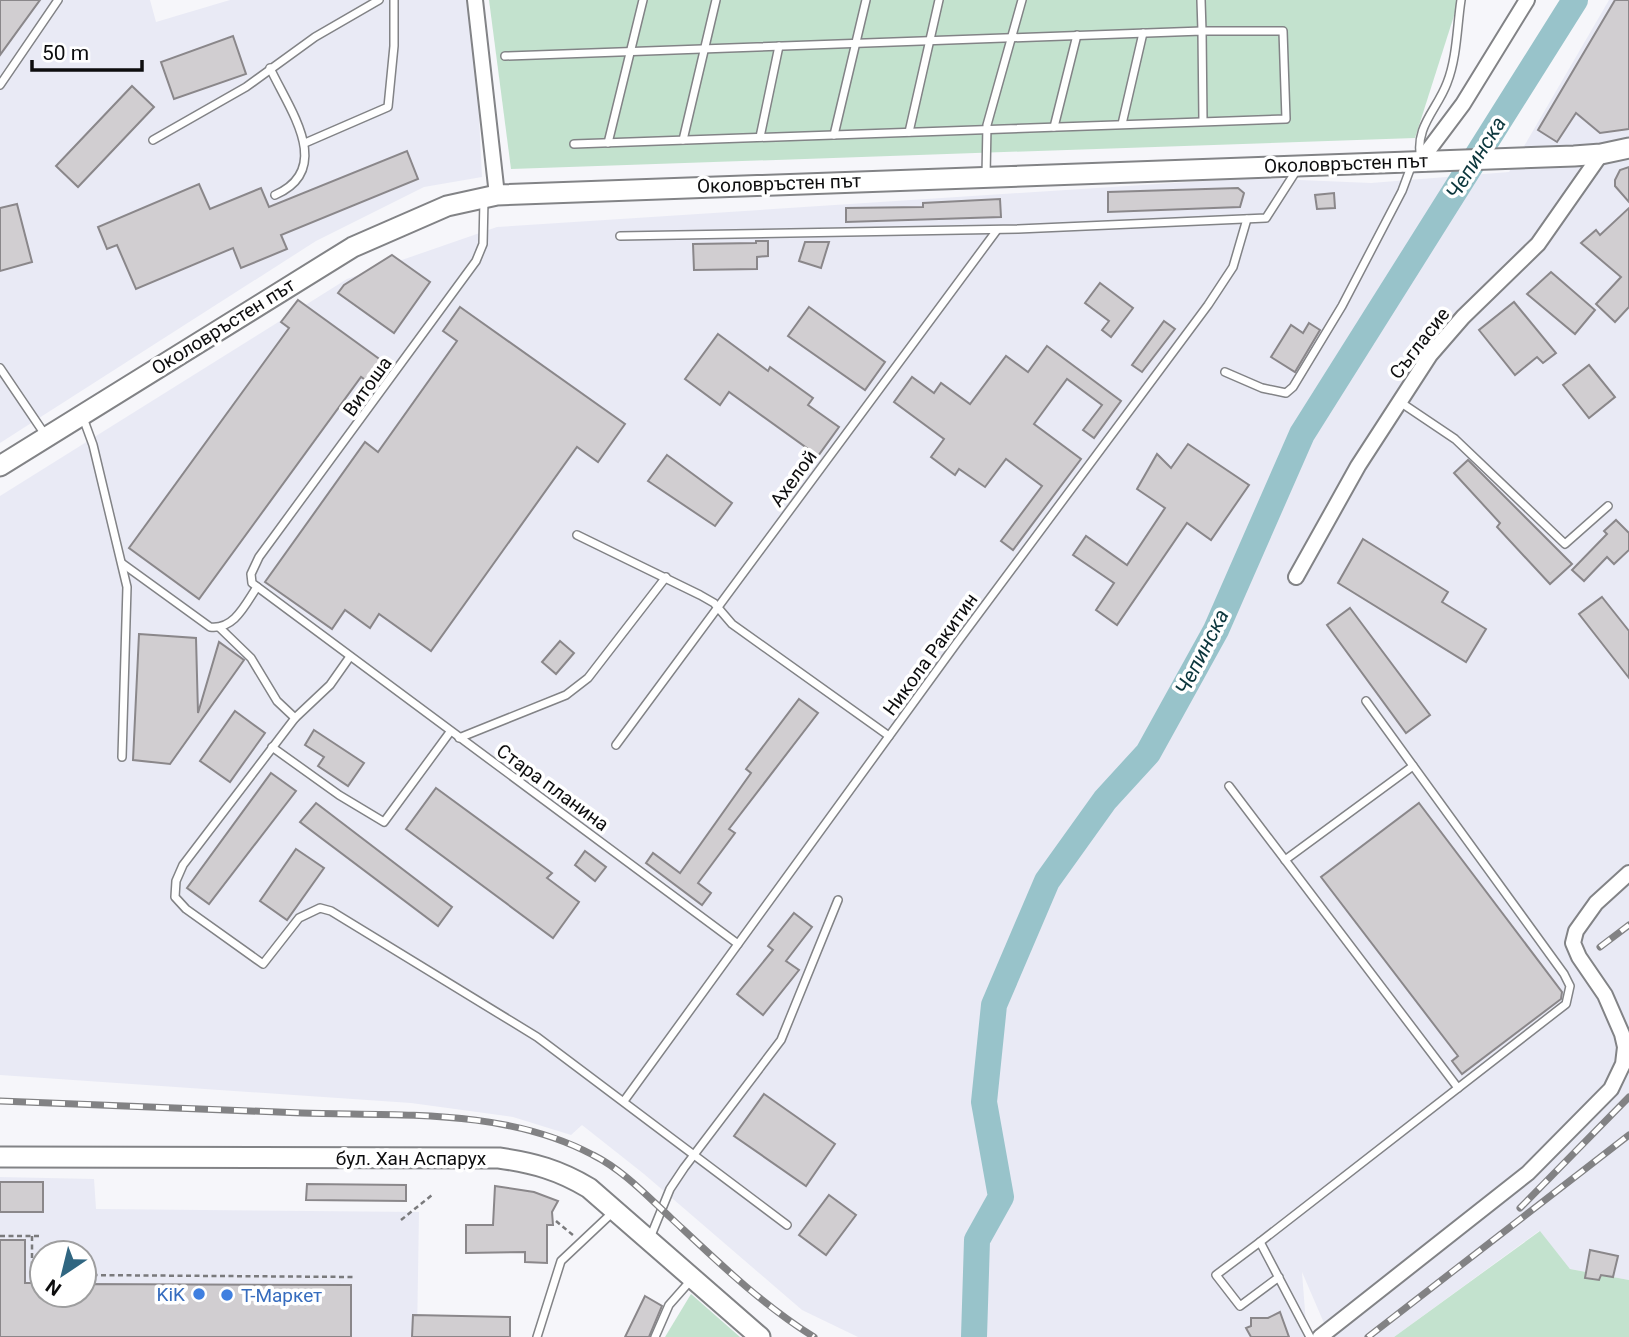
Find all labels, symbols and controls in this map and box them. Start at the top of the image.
scale bar [32,28,142,72]
text: 50 m [42,41,89,65]
water label: Чепинска [1441,112,1511,204]
street label: Околовръстен път [1264,149,1429,178]
street label: Околовръстен път [697,169,862,198]
street label: Околовръстен път [147,273,299,380]
street label: Съгласие [1384,303,1454,384]
street label: Витоша [338,352,397,421]
street label: Ахелой [765,445,822,511]
street label: Никола Ракитин [878,589,983,720]
water label: Чепинска [1170,605,1234,699]
street label: Стара планина [492,739,613,836]
street label: бул. Хан Аспарух [336,1147,487,1170]
north arrow [28,1239,98,1309]
text: N [41,1274,66,1301]
place label: KiK [157,1283,185,1306]
place label: Т-Маркет [241,1284,322,1307]
marker: KiK [191,1286,207,1302]
marker: Т-Маркет [219,1287,235,1303]

